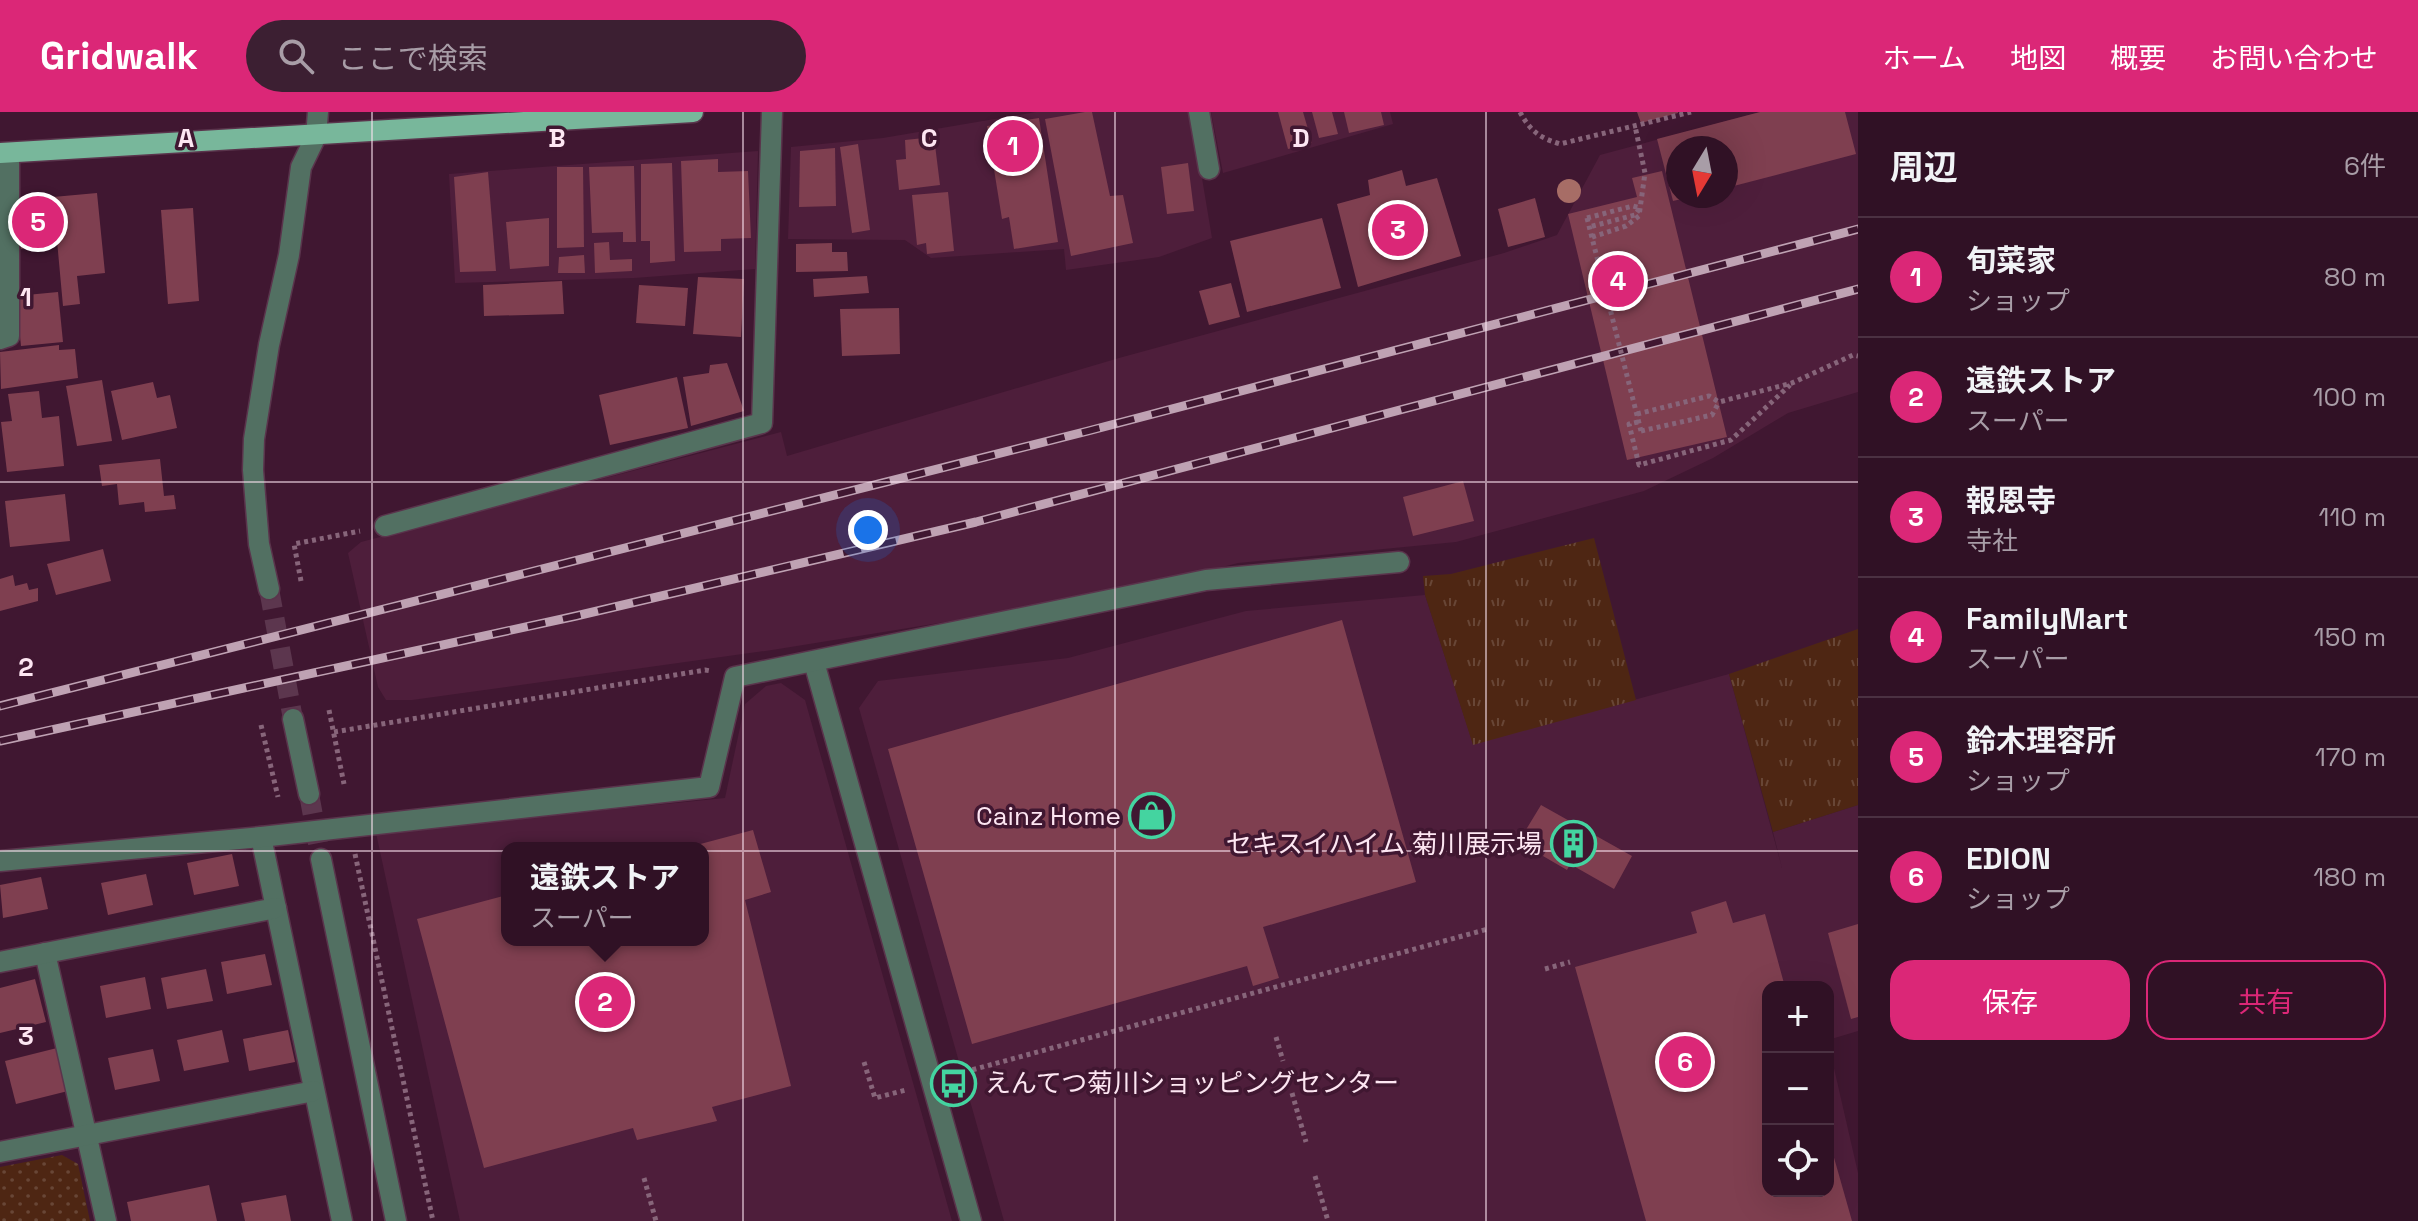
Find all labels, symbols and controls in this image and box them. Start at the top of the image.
search box [246,20,806,92]
text: Gridwalk [40,32,198,80]
icon: search [274,34,318,78]
text: ここで検索 [338,39,488,78]
text: ホーム [1883,40,1966,76]
text: 地図 [2010,40,2066,76]
text: 概要 [2110,40,2166,76]
text: お問い合わせ [2210,40,2378,76]
pin: 1 [987,116,1039,176]
text: A [178,121,195,155]
text: B [548,121,566,155]
text: C [921,121,937,155]
text: D [1292,121,1310,155]
north arrow [1666,136,1738,208]
text: 周辺 [1890,146,1958,189]
text: 6件 [2344,149,2386,183]
pin: 5 [12,192,64,252]
pin: 3 [1372,200,1424,260]
text: 旬菜家 [1966,241,2056,280]
pin: 4 [1592,251,1644,311]
text: 1 [1910,260,1922,294]
text: 80 m [2324,260,2386,294]
text: 1 [20,280,32,314]
text: ショップ [1966,284,2070,318]
text: 遠鉄ストア [1966,361,2116,400]
text: 2 [1908,380,1924,414]
text: 100 m [2313,380,2386,414]
text: スーパー [1966,404,2070,438]
text: 報恩寺 [1966,481,2056,520]
text: 3 [1908,500,1924,534]
text: 110 m [2319,500,2386,534]
your location [848,510,888,550]
text: 寺社 [1966,524,2018,558]
text: FamilyMart [1966,599,2129,638]
text: 4 [1908,620,1924,654]
text: 150 m [2314,620,2386,654]
text: スーパー [1966,642,2070,676]
text: 2 [18,650,34,684]
text: 鈴木理容所 [1966,721,2116,760]
text: 5 [1908,740,1924,774]
text: 170 m [2315,740,2386,774]
text: ショップ [1966,764,2070,798]
shop icon: Cainz Home [1128,792,1176,840]
place label: Cainz Home [976,799,1121,833]
building icon: セキスイハイム 菊川展示場 [1549,820,1597,868]
place label: セキスイハイム 菊川展示場 [1226,827,1542,861]
text: EDION [1966,839,2051,878]
popup [501,842,709,946]
text: 遠鉄ストア [530,858,680,897]
text: 6 [1908,860,1924,894]
text: 180 m [2313,860,2386,894]
text: ショップ [1966,882,2070,916]
text: スーパー [530,901,634,935]
button: 保存 [1890,960,2130,1040]
button: 共有 [2146,960,2386,1040]
pin: 2 [579,972,631,1032]
map controls [1762,981,1834,1197]
button: + [1762,981,1834,1053]
text: 3 [18,1019,34,1053]
pin: 6 [1659,1032,1711,1092]
button: − [1762,1053,1834,1125]
bus stop icon: えんてつ菊川ショッピングセンター [930,1059,978,1107]
place label: えんてつ菊川ショッピングセンター [985,1066,1399,1100]
button: locate [1762,1125,1834,1197]

